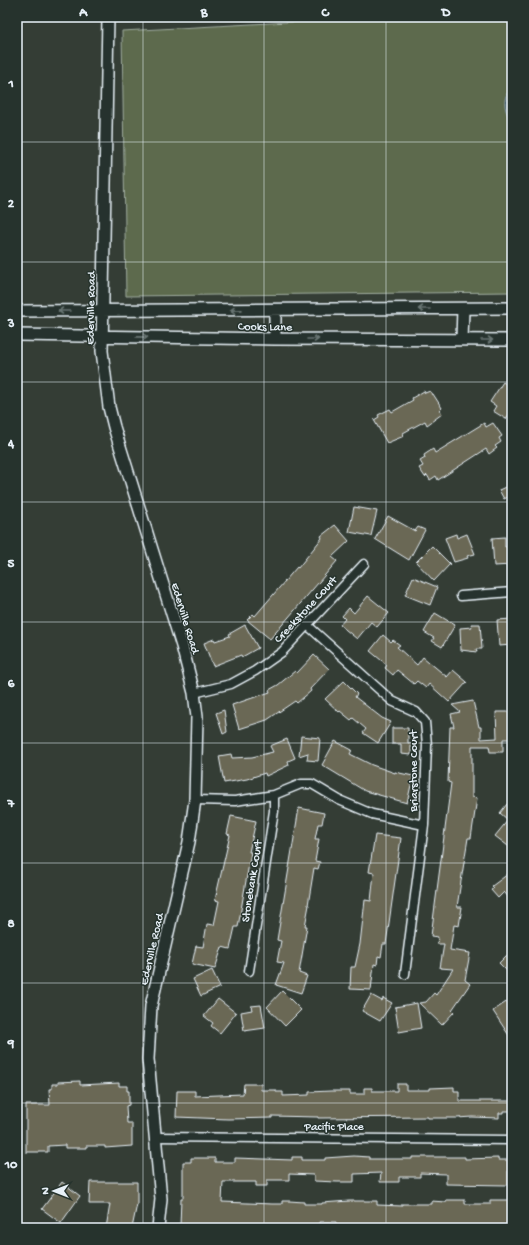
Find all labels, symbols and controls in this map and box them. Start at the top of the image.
text: A [78,6,88,21]
text: B [200,6,209,21]
text: C [320,6,330,21]
text: D [441,6,451,21]
text: 1 [7,77,14,92]
text: 2 [8,197,15,212]
street label: Ederville Road [84,270,100,345]
one-way arrow [418,305,431,313]
one-way arrow [230,306,243,314]
one-way arrow [58,307,71,315]
text: 3 [7,317,15,332]
street label: Cooks Lane [238,321,293,335]
one-way arrow [135,333,148,340]
one-way arrow [306,335,319,343]
one-way arrow [480,336,493,344]
text: 4 [7,437,15,452]
text: 5 [8,557,15,572]
street label: Creekstone Court [272,573,342,647]
street label: Ederville Road [167,581,202,657]
text: 6 [8,677,15,692]
street label: Briarstone Court [408,729,422,813]
text: 7 [7,797,16,812]
street label: Stonebank Court [240,838,267,923]
street label: Ederville Road [138,911,168,987]
text: 8 [7,917,15,932]
text: 9 [7,1037,15,1052]
street label: Pacific Place [303,1121,364,1135]
text: 10 [4,1158,18,1173]
north arrow [34,1171,74,1211]
text: N [40,1187,52,1195]

